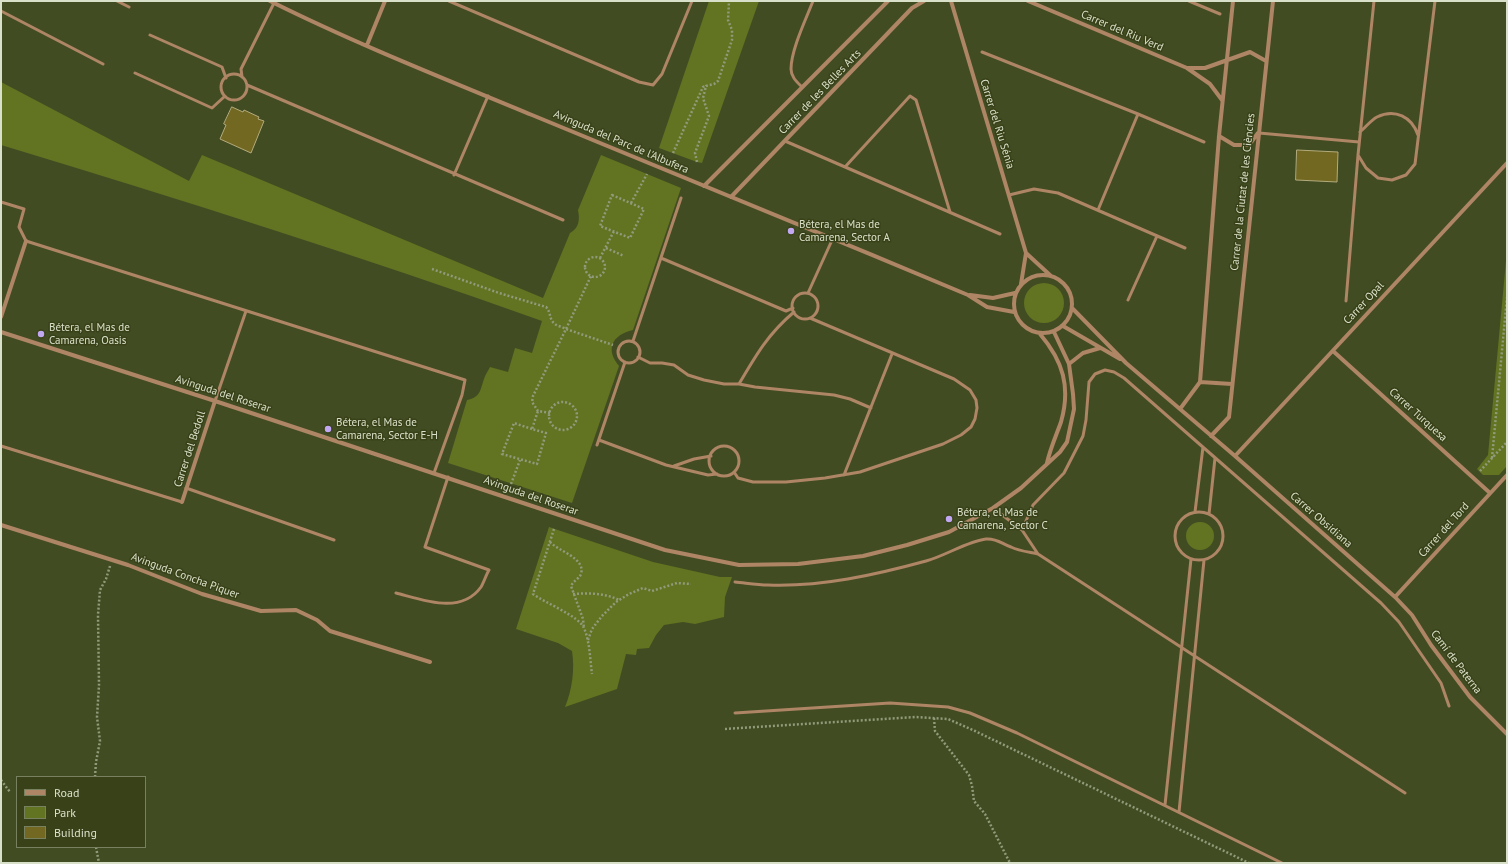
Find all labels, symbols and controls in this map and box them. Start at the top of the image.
street label: Carrer del Riu Verd [1079,8,1165,54]
street label: Carrer de les Belles Arts [776,47,864,137]
street label: Carrer del Riu Sénia [977,78,1017,170]
street label: Avinguda del Parc de l'Albufera [552,108,690,176]
street label: Carrer de la Ciutat de les Ciències [1228,113,1258,271]
place label: Bétera, el Mas de Camarena, Sector A [799,218,890,244]
marker: Bétera, el Mas de Camarena, Sector A [786,226,796,236]
street label: Carrer Opal [1341,279,1387,327]
place label: Bétera, el Mas de Camarena, Oasis [49,321,130,347]
marker: Bétera, el Mas de Camarena, Oasis [36,329,46,339]
street label: Avinguda del Roserar [174,372,272,416]
street label: Carrer Turquesa [1386,386,1450,444]
street label: Carrer del Bedoll [171,409,209,489]
place label: Bétera, el Mas de Camarena, Sector E-H [336,416,438,442]
marker: Bétera, el Mas de Camarena, Sector E-H [323,424,333,434]
street label: Avinguda del Roserar [482,474,580,518]
street label: Carrer Obsidiana [1287,489,1355,551]
street label: Carrer del Tord [1416,500,1472,560]
place label: Bétera, el Mas de Camarena, Sector C [957,506,1048,532]
marker: Bétera, el Mas de Camarena, Sector C [944,514,954,524]
street label: Avinguda Concha Piquer [129,550,241,602]
street label: Camí de Paterna [1428,628,1484,696]
legend [16,776,146,848]
text: Road [54,785,79,800]
text: Park [54,805,76,820]
text: Building [54,825,97,840]

